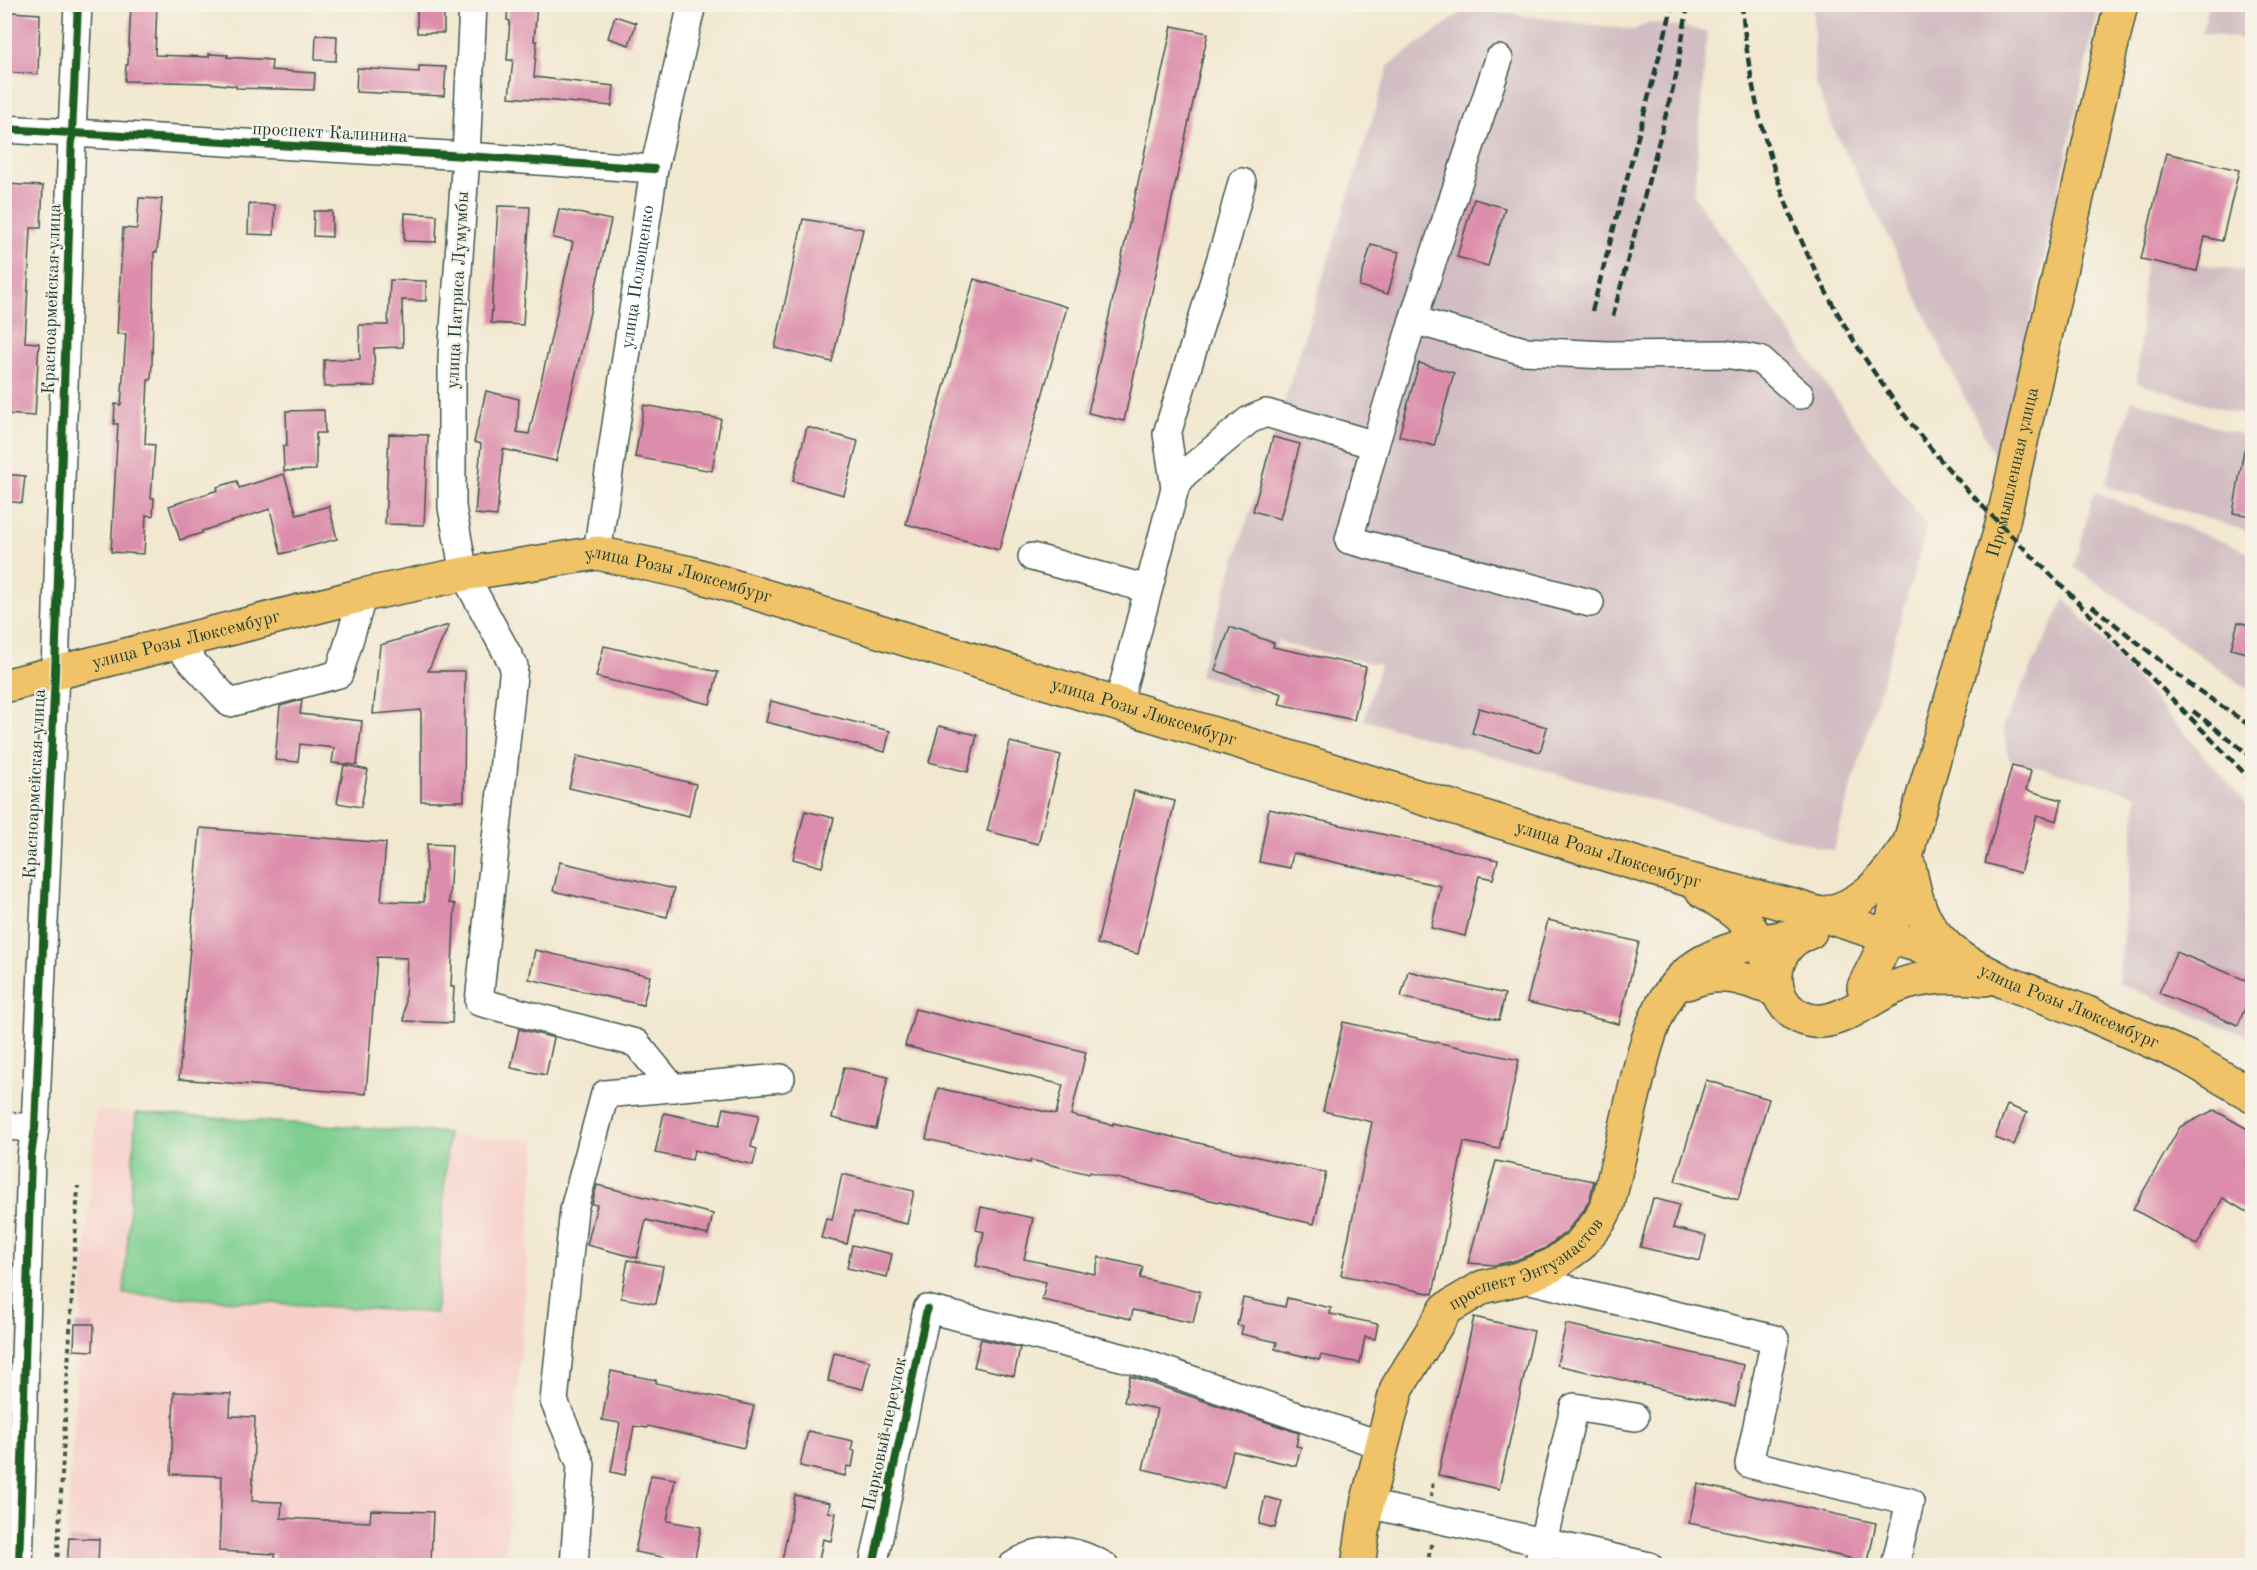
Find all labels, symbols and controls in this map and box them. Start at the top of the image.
street label: проспект Калинина [252,120,408,146]
street label: улица Патриса Лумумбы [444,191,472,389]
street label: Красноармейская улица [40,203,64,395]
street label: улица Полющенко [618,204,658,350]
street label: Промышленная улица [1984,386,2042,559]
street label: улица Розы Люксембург [583,543,774,607]
street label: улица Розы Люксембург [90,607,282,672]
street label: улица Розы Люксембург [1049,675,1239,749]
street label: Красноармейская улица [21,688,49,880]
street label: улица Розы Люксембург [1513,818,1703,892]
street label: улица Розы Люксембург [1976,961,2162,1053]
street label: проспект Энтузиастов [1446,1215,1607,1314]
street label: Парковый переулок [860,1355,910,1513]

